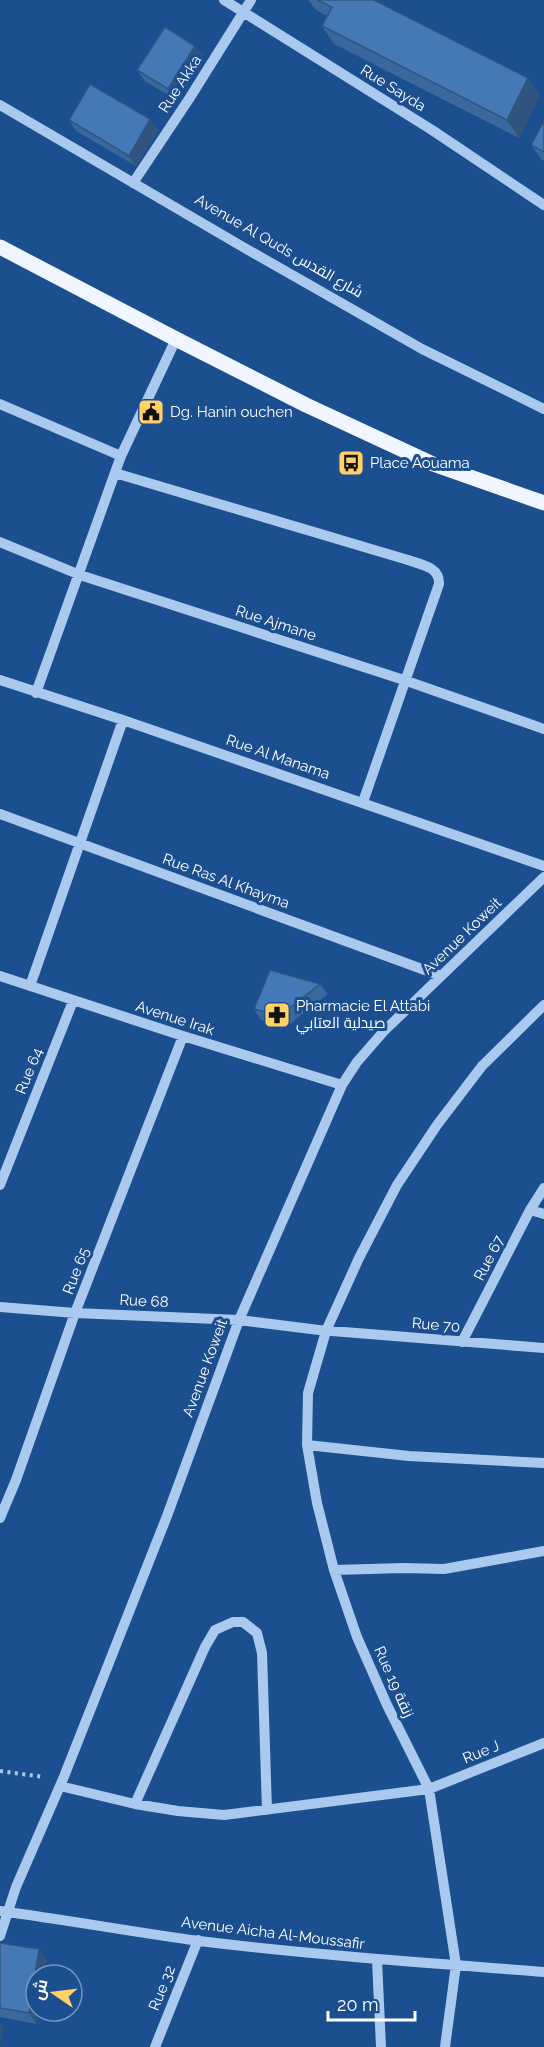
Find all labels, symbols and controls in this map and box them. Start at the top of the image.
street label: Rue Akka [155,52,205,116]
street label: Rue Sayda [357,61,429,115]
street label: Avenue Al Quds شارع القدس [191,190,366,303]
public building icon: Dg. Hanin ouchen [136,397,166,427]
place label: Dg. Hanin ouchen [170,403,293,421]
bus stop icon: Place Aouama [336,448,366,478]
place label: Place Aouama [370,454,470,472]
street label: Rue Ajmane [233,601,319,645]
street label: Rue Al Manama [224,731,332,783]
street label: Rue Ras Al Khayma [160,850,292,912]
street label: Avenue Koweit [419,894,505,978]
street label: Avenue Irak [133,997,217,1039]
place label: Pharmacie El Attabi صيدلية العتابي [296,997,430,1035]
pharmacy icon: Pharmacie El Attabi صيدلية العتابي [262,1000,292,1030]
street label: Rue 64 [12,1045,46,1097]
street label: Rue 67 [470,1232,508,1284]
street label: Rue 65 [59,1245,93,1297]
street label: Rue 68 [119,1291,169,1311]
street label: Rue 70 [411,1314,461,1336]
street label: Avenue Koweit [179,1316,231,1420]
street label: Rue 19 زنقة [370,1643,418,1721]
street label: Rue J [460,1737,502,1767]
street label: Avenue Aicha Al-Moussafir [180,1913,366,1953]
north arrow [24,1963,84,2023]
street label: Rue 32 [145,1963,179,2013]
text: ش [28,1977,52,2002]
scale bar [328,1984,415,2022]
text: 20 m [337,1994,379,2015]

